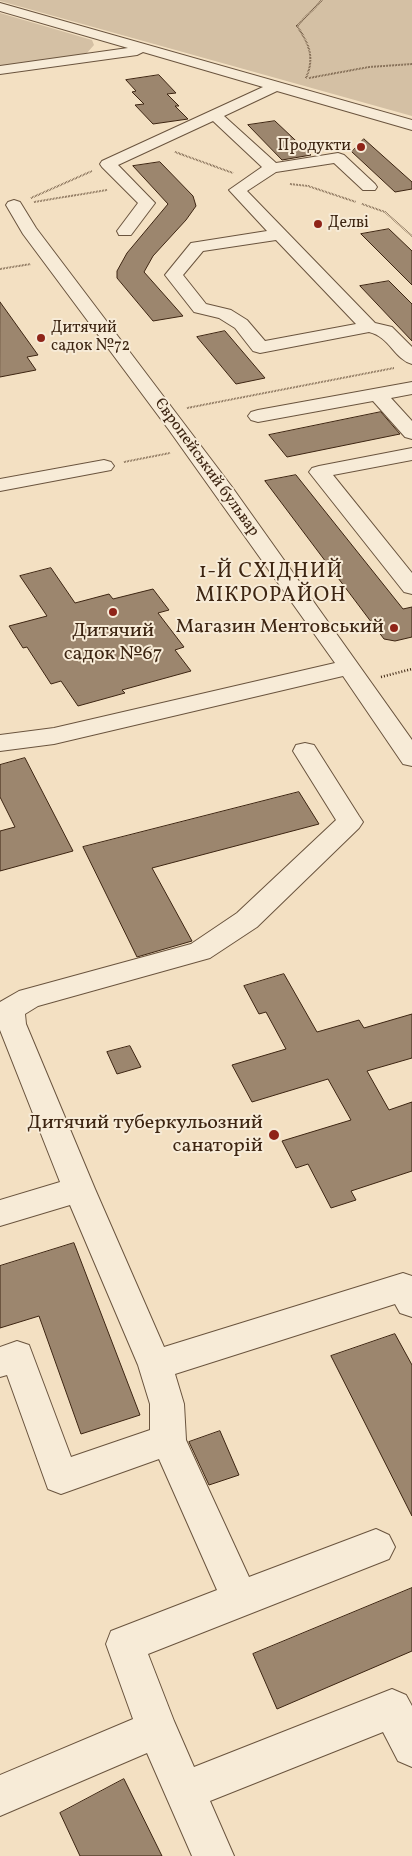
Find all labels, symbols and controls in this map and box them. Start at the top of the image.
place label: Продукти [278,137,351,157]
marker: Продукти [355,141,367,153]
place label: Делві [328,214,369,234]
marker: Делві [312,218,324,230]
place label: Дитячий садок №72 [51,319,130,357]
marker: Дитячий садок №72 [35,332,47,344]
street label: Європейський бульвар [149,395,263,541]
district label: 1-Й СХІДНИЙ МІКРОРАЙОН [194,560,348,610]
marker: Дитячий садок №67 [107,606,119,618]
place label: Магазин Ментовський [175,616,384,640]
place label: Дитячий садок №67 [64,620,162,667]
marker: Магазин Ментовський [388,622,400,634]
place label: Дитячий туберкульозний санаторій [27,1112,263,1159]
marker: Дитячий туберкульозний санаторій [267,1128,281,1142]

